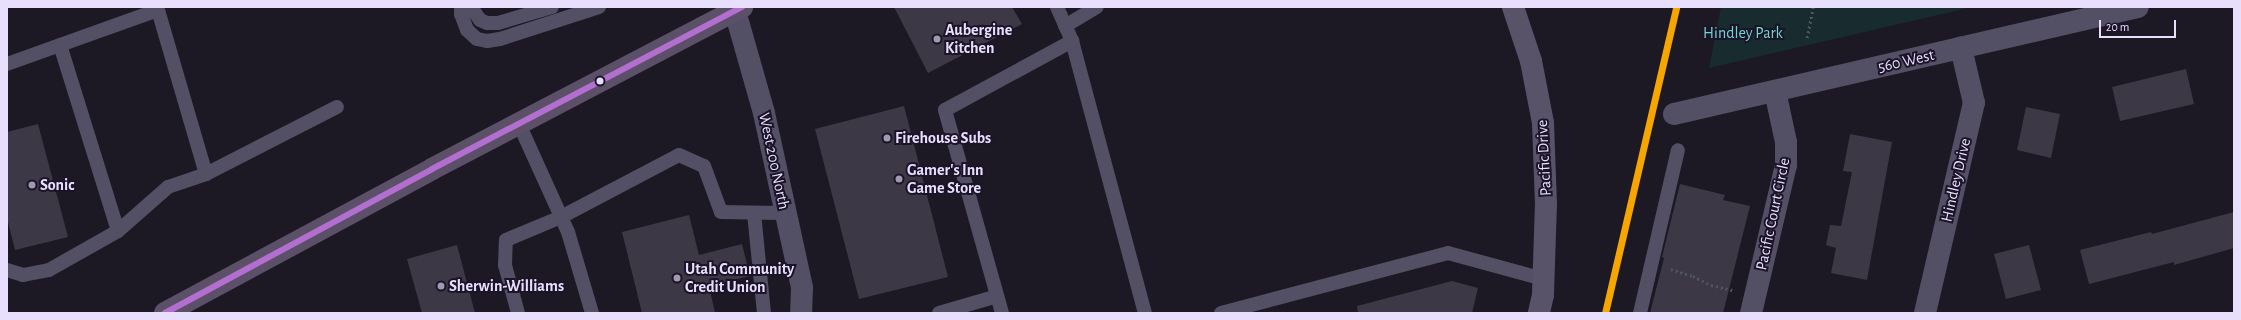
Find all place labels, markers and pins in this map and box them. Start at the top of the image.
place label: Aubergine Kitchen [945,20,1012,58]
marker: Aubergine Kitchen [932,34,942,44]
unlabelled marker [595,76,605,86]
place label: Firehouse Subs [895,128,991,148]
marker: Firehouse Subs [882,133,892,143]
place label: Gamer's Inn Game Store [907,160,984,198]
marker: Gamer's Inn Game Store [894,174,904,184]
place label: Sonic [40,175,74,195]
marker: Sonic [27,180,37,190]
place label: Utah Community Credit Union [685,259,794,297]
marker: Utah Community Credit Union [672,273,682,283]
place label: Sherwin-Williams [449,276,564,296]
marker: Sherwin-Williams [436,281,446,291]

